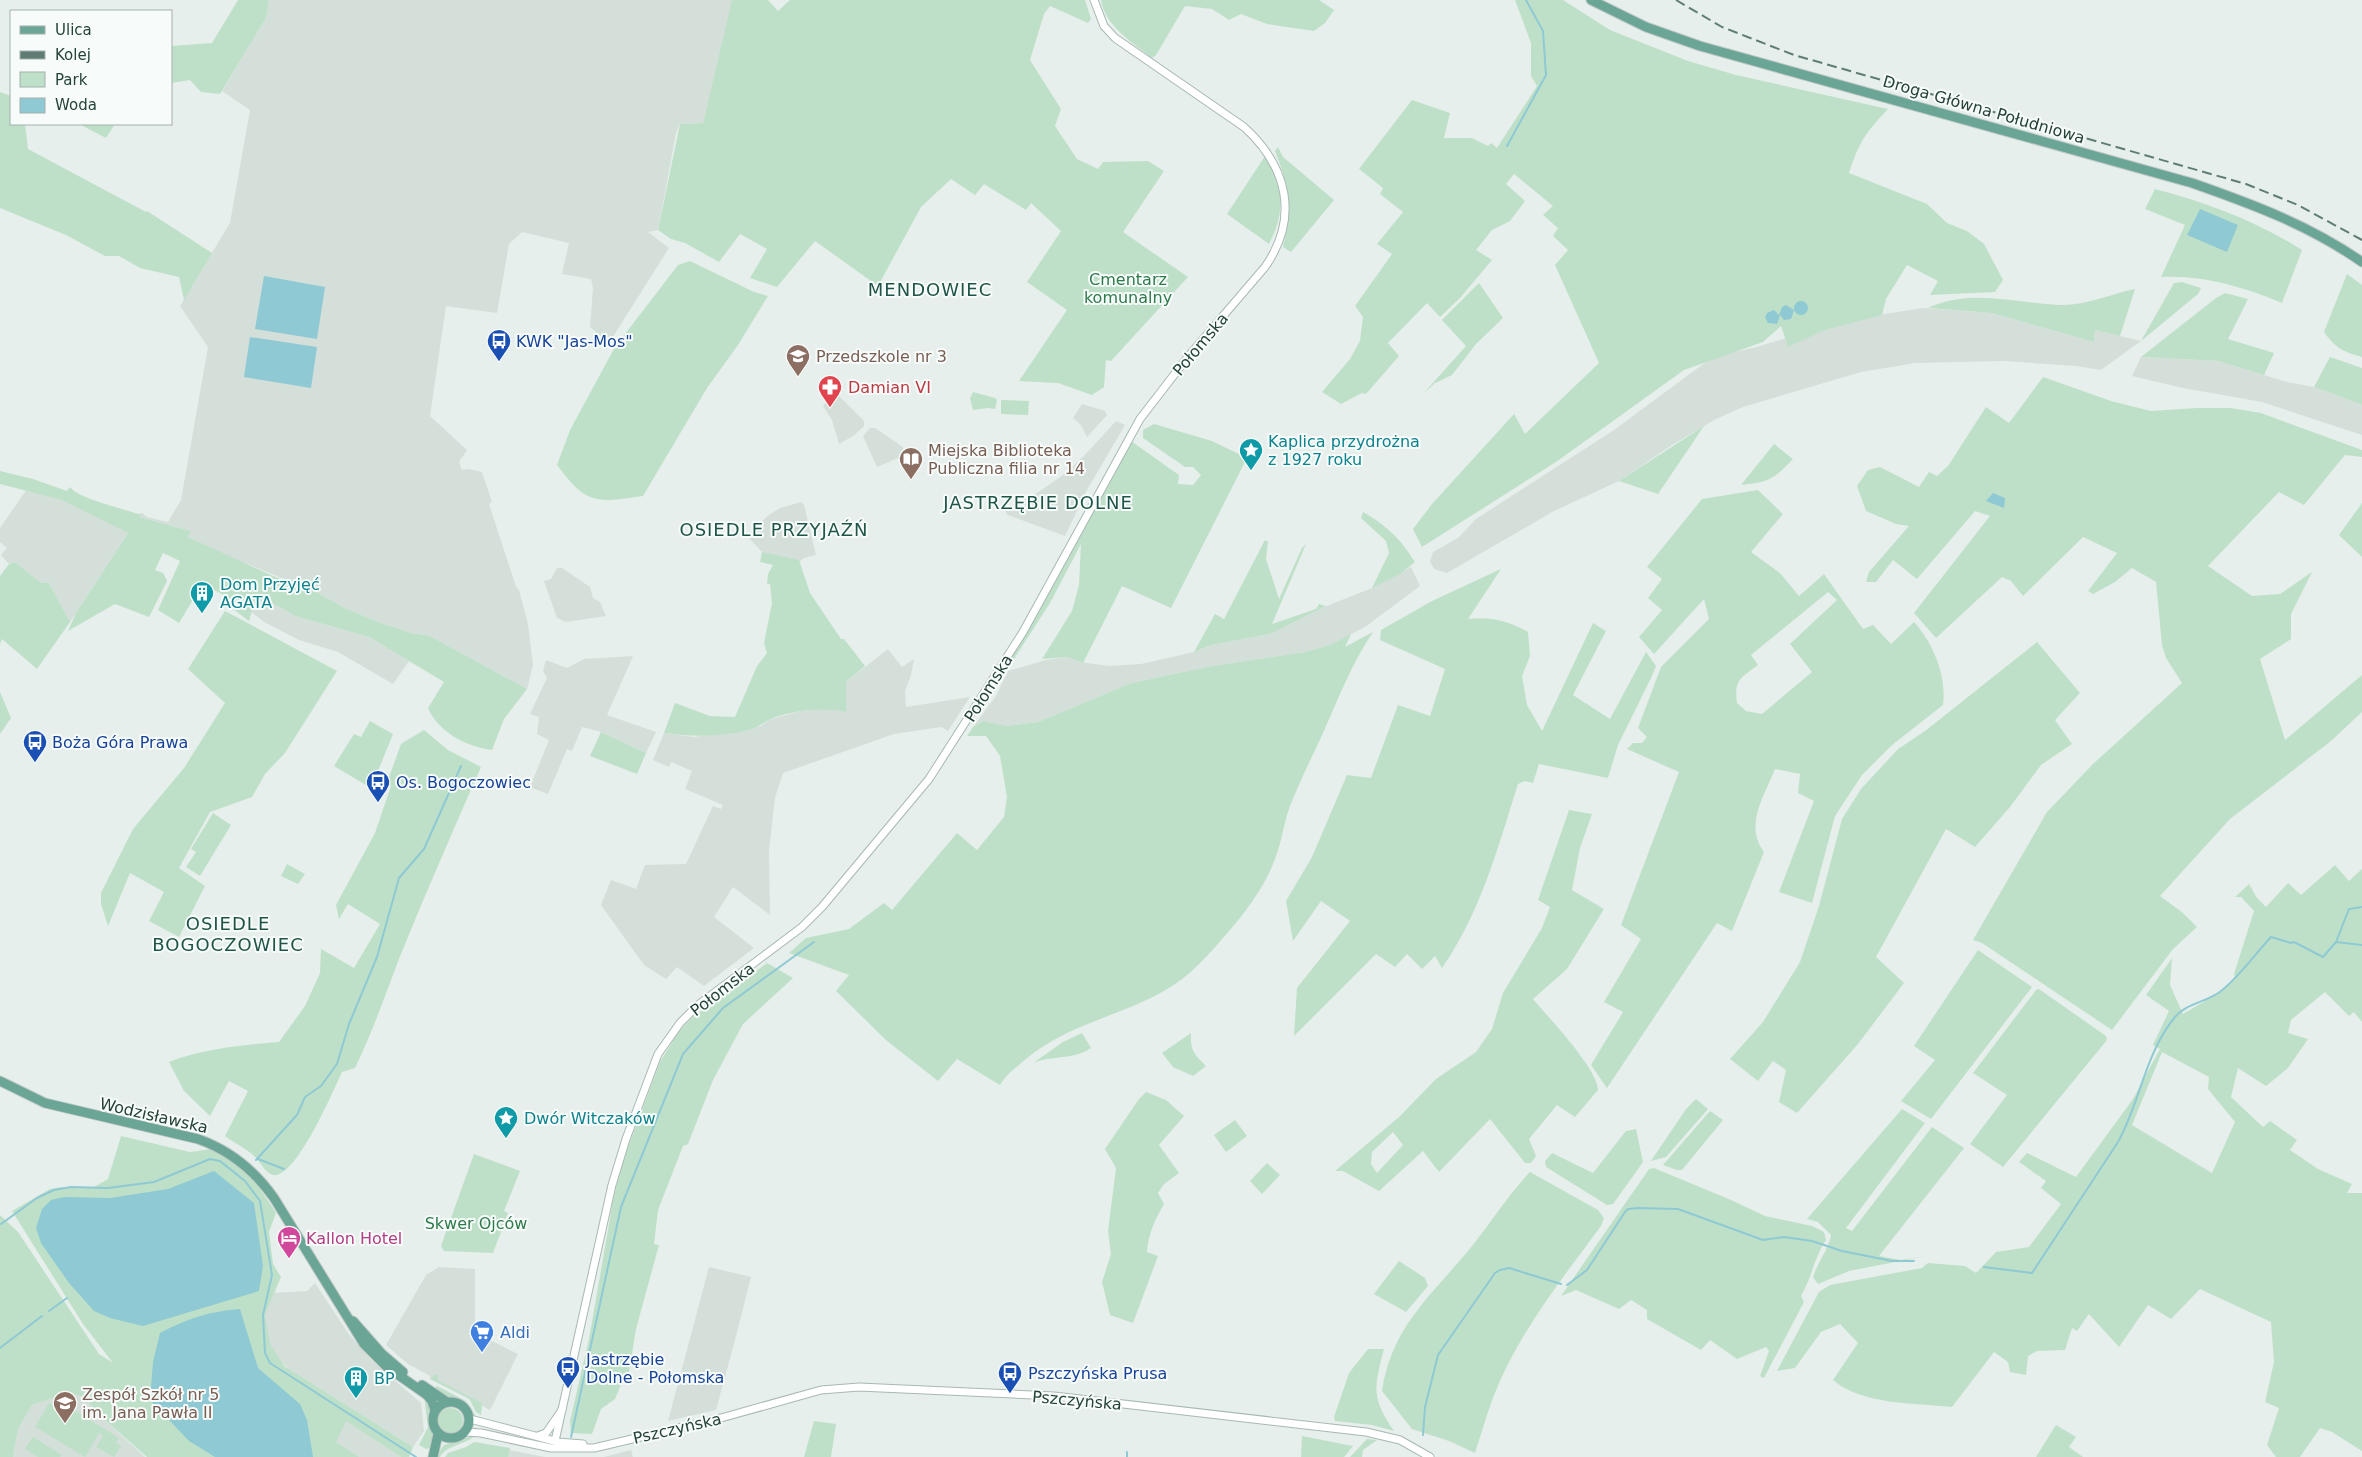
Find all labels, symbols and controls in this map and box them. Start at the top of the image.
legend [10,10,172,125]
text: Ulica [55,21,92,39]
text: Kolej [55,46,91,64]
text: Park [55,71,88,89]
street label: Droga Główna Południowa [1881,72,2087,147]
text: Woda [55,96,97,114]
park label: Cmentarz komunalny [1084,270,1172,307]
district label: MENDOWIEC [868,279,992,300]
street label: Połomska [1169,309,1232,380]
bus stop icon: KWK "Jas-Mos" [486,328,512,362]
place label: KWK "Jas-Mos" [516,332,633,351]
school or university icon: Przedszkole nr 3 [785,343,811,377]
place label: Przedszkole nr 3 [816,347,947,366]
pharmacy icon: Damian VI [817,374,843,408]
place label: Damian VI [848,378,931,397]
place label: Kaplica przydrożna z 1927 roku [1268,432,1420,469]
place icon: Kaplica przydrożna z 1927 roku [1238,437,1264,471]
place label: Miejska Biblioteka Publiczna filia nr 14 [928,441,1085,478]
library icon: Miejska Biblioteka Publiczna filia nr 14 [898,446,924,480]
district label: JASTRZĘBIE DOLNE [942,492,1133,513]
district label: OSIEDLE PRZYJAŹŃ [679,519,869,540]
place label: Dom Przyjęć AGATA [220,575,320,612]
building icon: Dom Przyjęć AGATA [189,580,215,614]
street label: Połomska [960,651,1017,725]
bus stop icon: Boża Góra Prawa [22,729,48,763]
place label: Boża Góra Prawa [52,733,188,752]
bus stop icon: Os. Bogoczowiec [365,769,391,803]
place label: Os. Bogoczowiec [396,773,531,792]
district label: OSIEDLE BOGOCZOWIEC [152,913,304,955]
street label: Połomska [687,959,758,1020]
street label: Wodzisławska [98,1094,210,1137]
place icon: Dwór Witczaków [493,1105,519,1139]
place label: Dwór Witczaków [524,1109,656,1128]
park label: Skwer Ojców [425,1214,527,1233]
hotel icon: Kallon Hotel [276,1225,302,1259]
place label: Kallon Hotel [306,1229,402,1248]
supermarket icon: Aldi [469,1319,495,1353]
place label: Aldi [500,1323,530,1342]
place label: Jastrzębie Dolne - Połomska [585,1350,724,1387]
bus stop icon: Jastrzębie Dolne - Połomska [555,1355,581,1389]
bus stop icon: Pszczyńska Prusa [997,1360,1023,1394]
place label: Pszczyńska Prusa [1028,1364,1167,1383]
building icon: BP [343,1365,369,1399]
place label: BP [374,1369,395,1388]
place label: Zespół Szkół nr 5 im. Jana Pawła II [82,1385,219,1422]
street label: Pszczyńska [1031,1387,1123,1414]
school or university icon: Zespół Szkół nr 5 im. Jana Pawła II [52,1390,78,1424]
street label: Pszczyńska [631,1409,723,1448]

